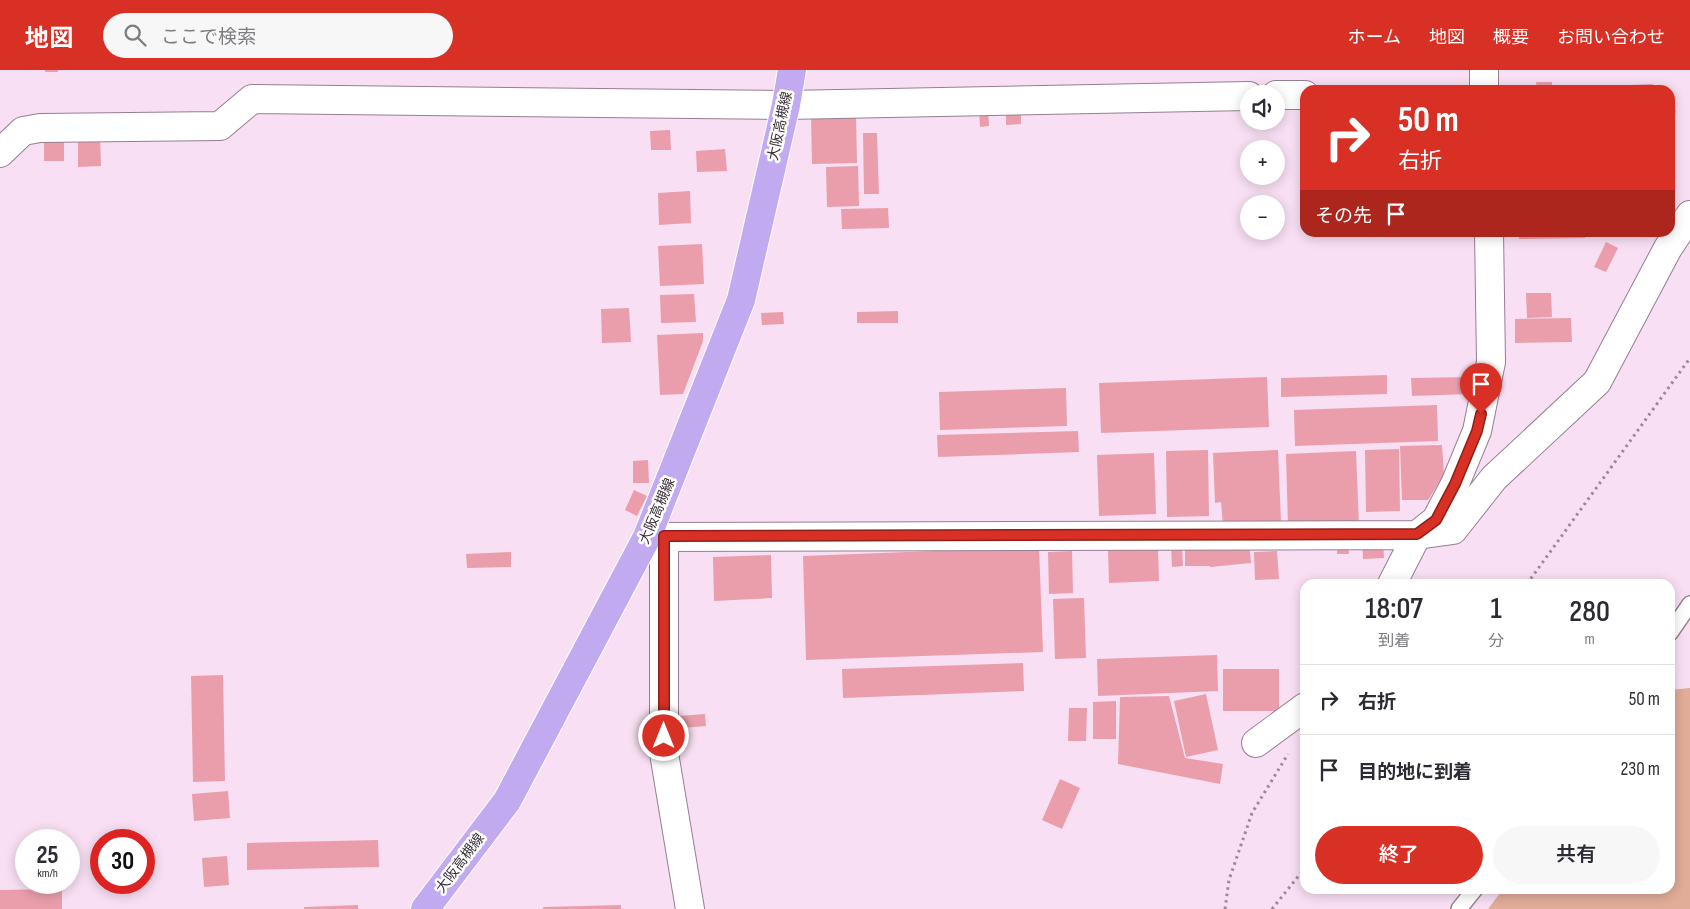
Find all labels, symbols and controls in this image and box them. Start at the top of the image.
search box [103,13,453,58]
icon: search [121,21,149,49]
text: 地図 [25,24,73,53]
text: ここで検索 [161,26,256,49]
text: ホーム [1348,27,1401,48]
text: 地図 [1429,27,1465,48]
text: 概要 [1493,27,1529,48]
text: お問い合わせ [1557,27,1665,48]
map controls [1240,85,1285,240]
button: sound [1240,85,1285,130]
street label: 大阪高槻線 [764,90,796,162]
text: 50 m [1398,99,1459,142]
icon: right [1315,105,1380,170]
button: + [1240,140,1285,185]
text: 右折 [1398,148,1442,175]
button: − [1240,195,1285,240]
icon: arrive [1382,200,1410,228]
text: その先 [1315,205,1372,228]
pin [1460,363,1502,414]
icon: arrive [1467,370,1495,398]
street label: 大阪高槻線 [636,475,678,547]
text: 18:07 [1365,591,1423,627]
text: 1 [1491,591,1502,627]
text: 280 [1569,594,1610,630]
text: m [1584,630,1595,649]
text: 到着 [1378,632,1410,651]
text: 分 [1488,632,1504,651]
icon: right [1315,686,1343,714]
text: 50 m [1629,688,1660,711]
text: 右折 [1358,691,1396,714]
position arrow [637,709,689,761]
icon: arrive [1315,756,1343,784]
text: 230 m [1620,758,1660,781]
text: 目的地に到着 [1358,761,1472,784]
button: 終了 [1315,826,1483,884]
button: 共有 [1493,826,1660,884]
speed limit sign: 30 [90,829,155,894]
street label: 大阪高槻線 [432,830,488,896]
text: 25 [37,840,58,871]
text: km/h [37,866,58,881]

